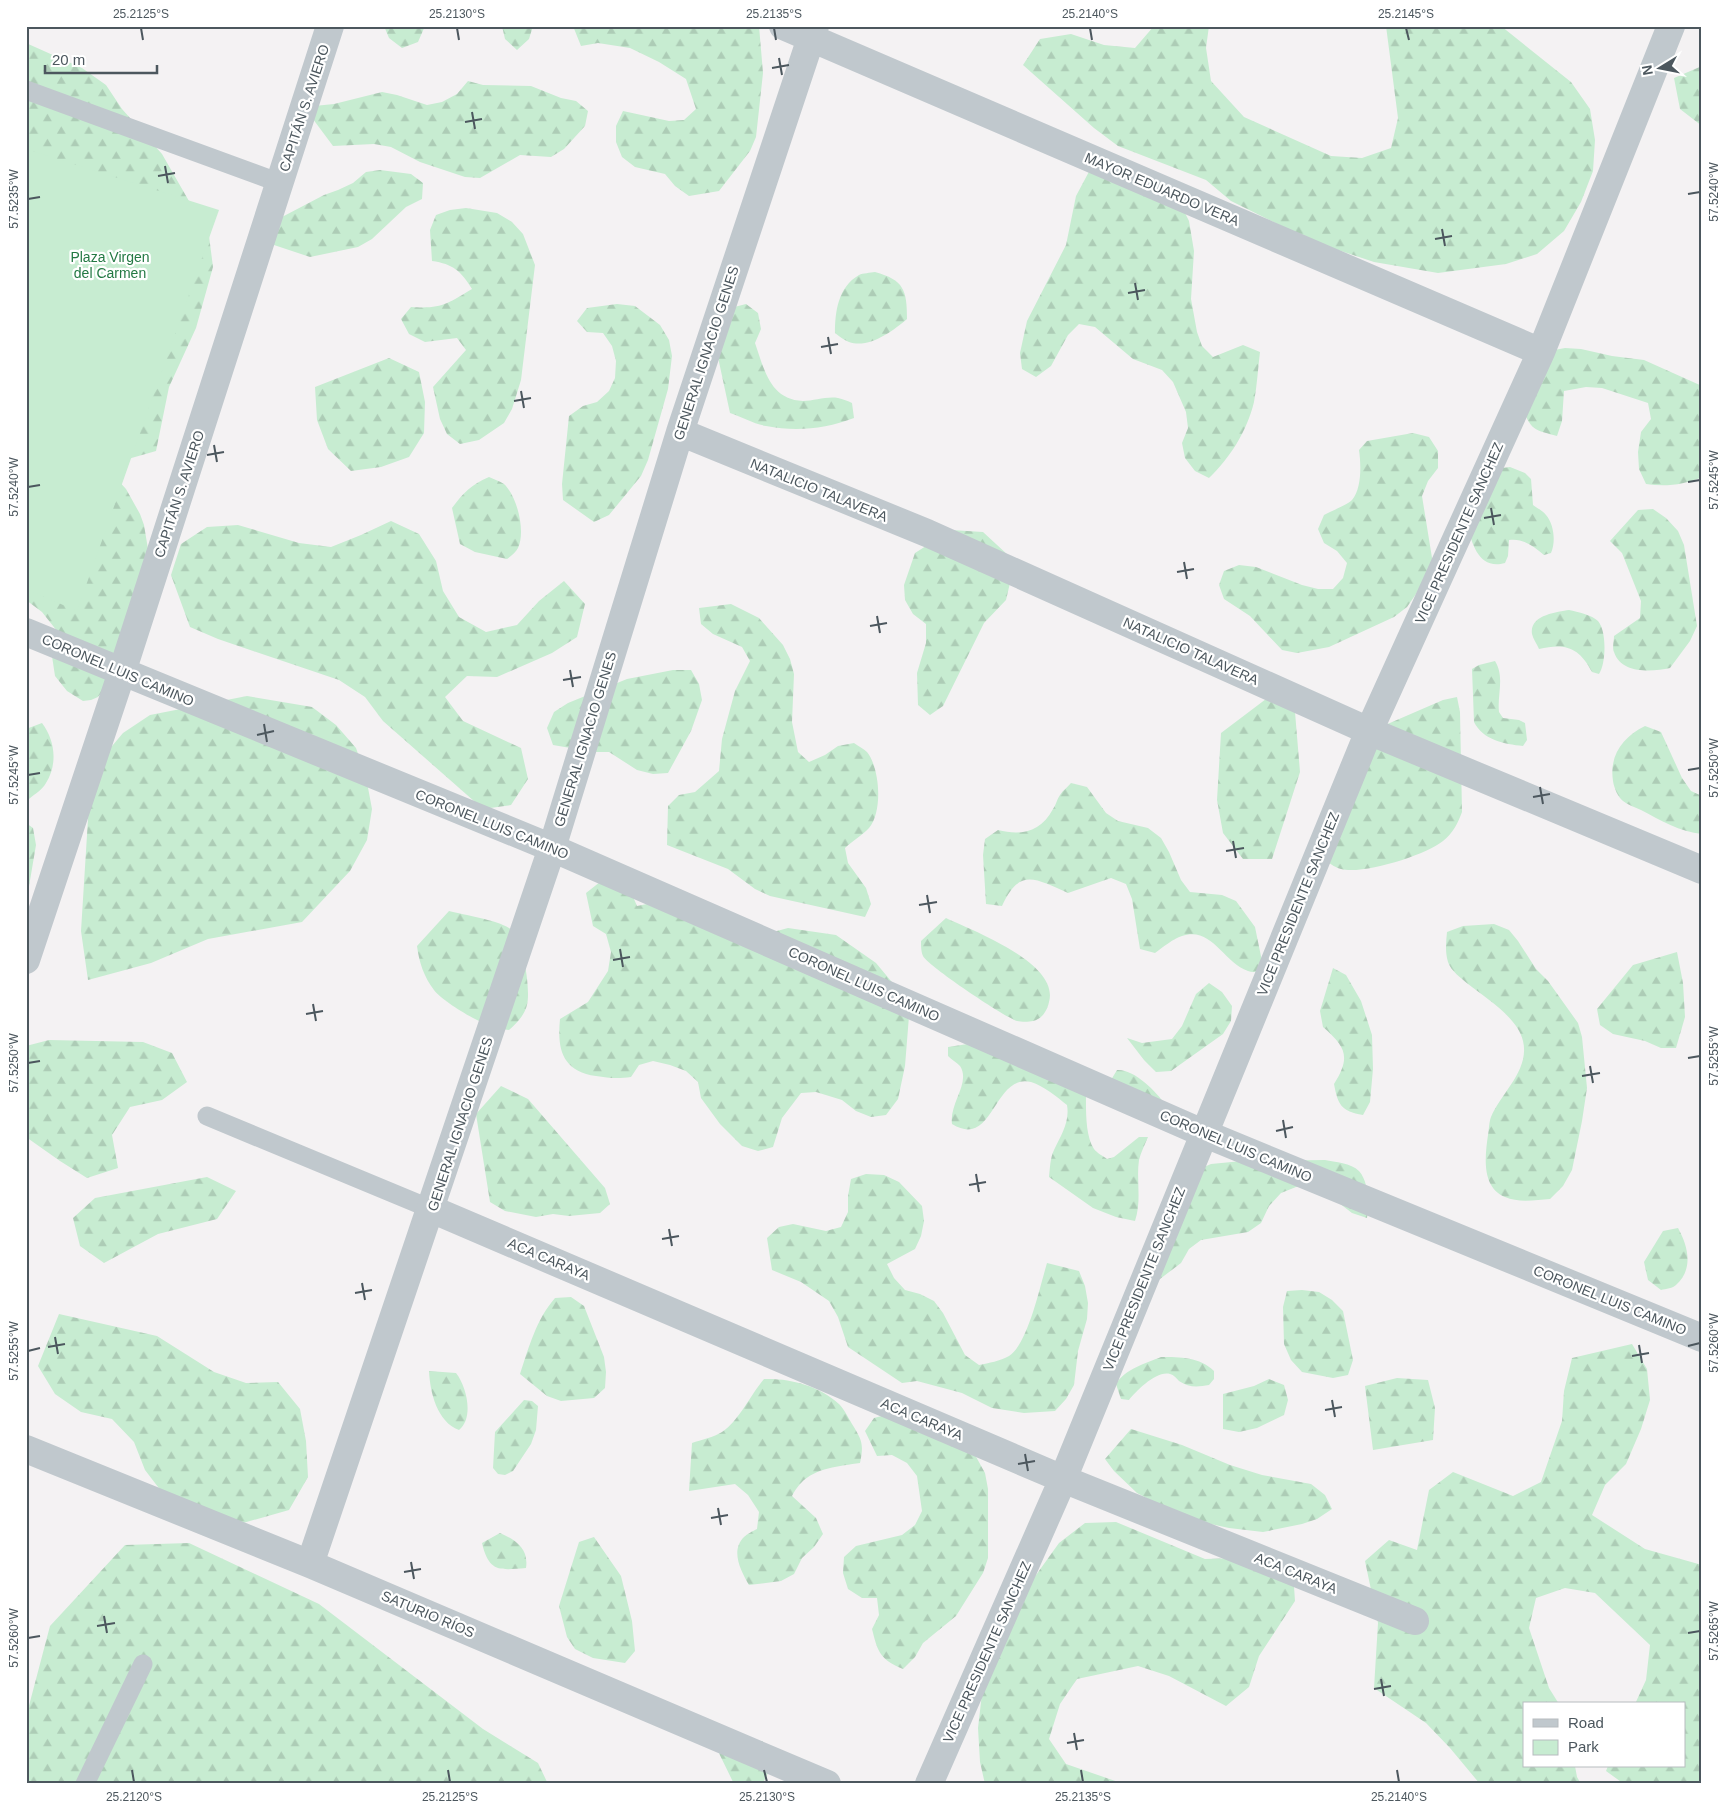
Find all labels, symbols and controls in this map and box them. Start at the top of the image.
text: 25.2125°S [113,7,169,21]
text: 25.2130°S [429,7,485,21]
text: 25.2135°S [746,7,802,21]
text: 25.2140°S [1062,7,1118,21]
text: 25.2145°S [1378,7,1434,21]
scale bar [45,42,158,74]
street label: CAPITÁN S. AVIERO [276,42,332,174]
north arrow [1636,42,1686,92]
text: 20 m [52,51,85,68]
text: N [1638,64,1656,77]
street label: MAYOR EDUARDO VERA [1082,149,1242,229]
text: 57.5240°W [1707,162,1721,222]
text: 57.5235°W [7,169,21,229]
park label: Plaza Virgen del Carmen [70,249,150,281]
street label: GENERAL IGNACIO GENES [670,264,742,442]
street label: CAPITÁN S. AVIERO [151,428,207,560]
street label: VICE PRESIDENTE SANCHEZ [1412,439,1507,626]
text: 57.5245°W [1707,450,1721,510]
street label: NATALICIO TALAVERA [748,455,891,525]
text: 57.5240°W [7,457,21,517]
street label: NATALICIO TALAVERA [1121,614,1262,688]
street label: CORONEL LUIS CAMINO [40,631,197,709]
street label: GENERAL IGNACIO GENES [551,649,619,829]
text: 57.5250°W [1707,738,1721,798]
text: 57.5245°W [7,745,21,805]
street label: CORONEL LUIS CAMINO [413,786,571,862]
street label: VICE PRESIDENTE SANCHEZ [1254,809,1342,998]
street label: CORONEL LUIS CAMINO [786,943,942,1025]
text: 57.5255°W [1707,1026,1721,1086]
text: 57.5250°W [7,1033,21,1093]
street label: GENERAL IGNACIO GENES [424,1035,496,1213]
street label: CORONEL LUIS CAMINO [1158,1107,1315,1185]
street label: VICE PRESIDENTE SANCHEZ [1100,1184,1188,1373]
street label: ACA CARAYA [506,1235,593,1284]
street label: CORONEL LUIS CAMINO [1531,1262,1689,1338]
text: 57.5260°W [1707,1313,1721,1373]
text: 57.5255°W [7,1321,21,1381]
street label: ACA CARAYA [879,1395,966,1444]
street label: ACA CARAYA [1252,1549,1340,1597]
street label: VICE PRESIDENTE SANCHEZ [940,1558,1035,1745]
street label: SATURIO RÍOS [379,1587,477,1641]
text: 57.5265°W [1707,1601,1721,1661]
text: 57.5260°W [7,1608,21,1668]
legend [1523,1702,1686,1768]
text: Road [1568,1714,1604,1731]
text: Park [1568,1738,1599,1755]
text: 25.2120°S [106,1790,162,1804]
text: 25.2125°S [422,1790,478,1804]
text: 25.2130°S [739,1790,795,1804]
text: 25.2135°S [1055,1790,1111,1804]
text: 25.2140°S [1371,1790,1427,1804]

